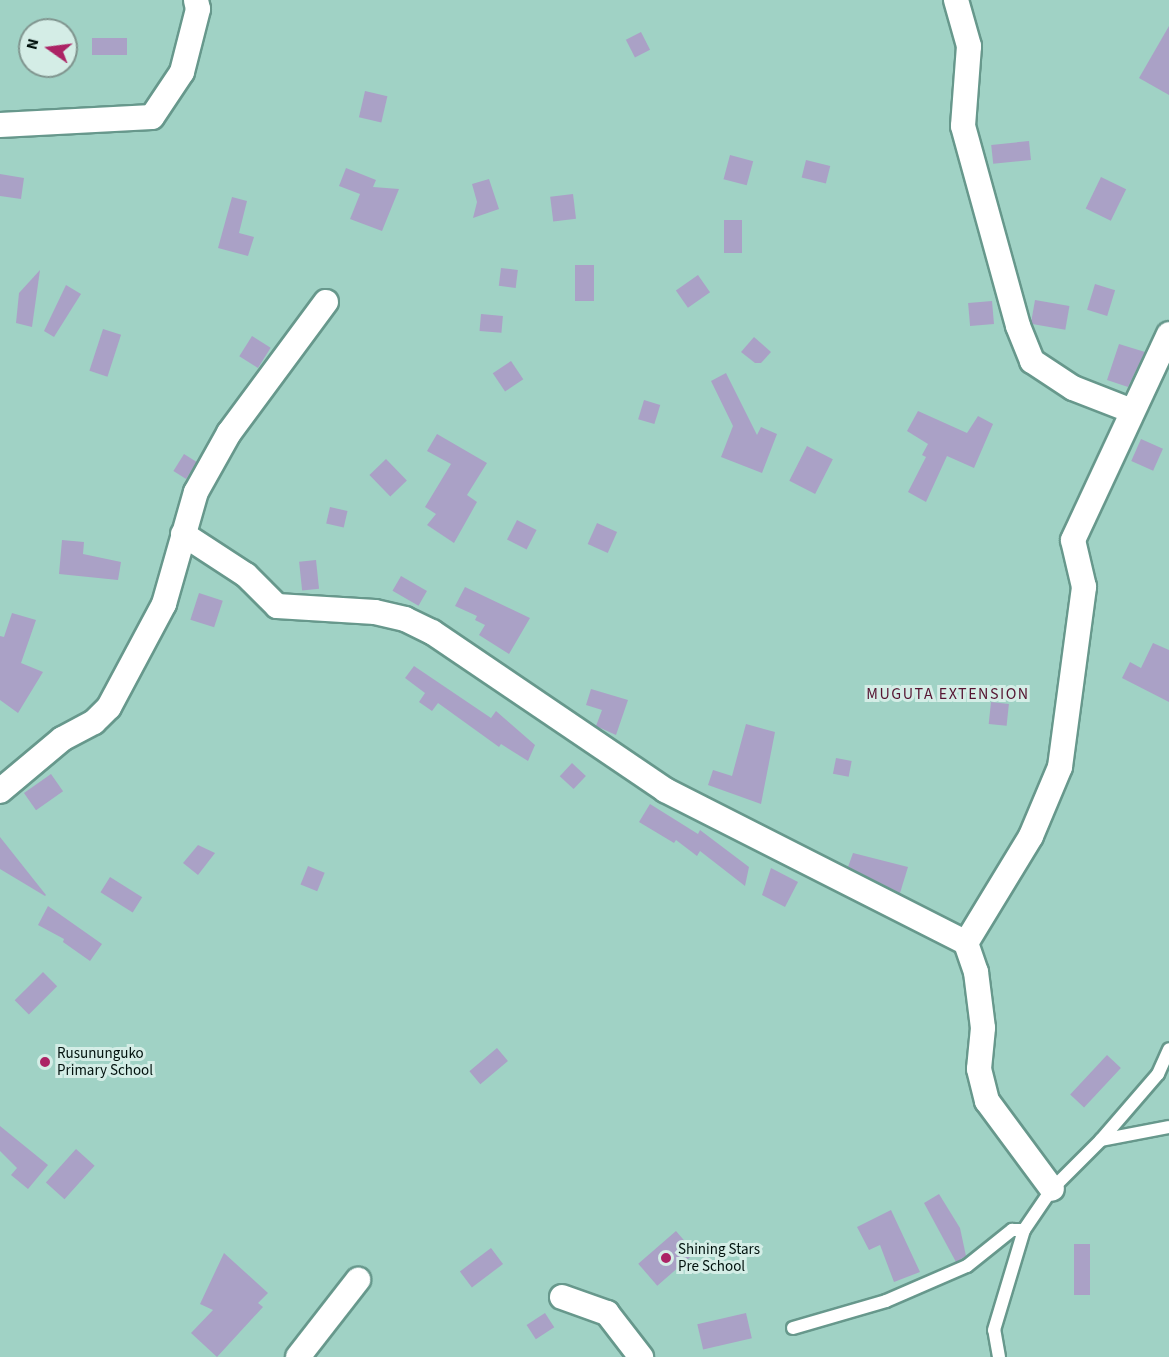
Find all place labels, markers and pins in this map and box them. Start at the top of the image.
place label: Rusununguko Primary School [57,1044,153,1079]
marker: Rusununguko Primary School [38,1055,52,1069]
place label: Shining Stars Pre School [678,1240,760,1275]
marker: Shining Stars Pre School [659,1251,673,1265]

